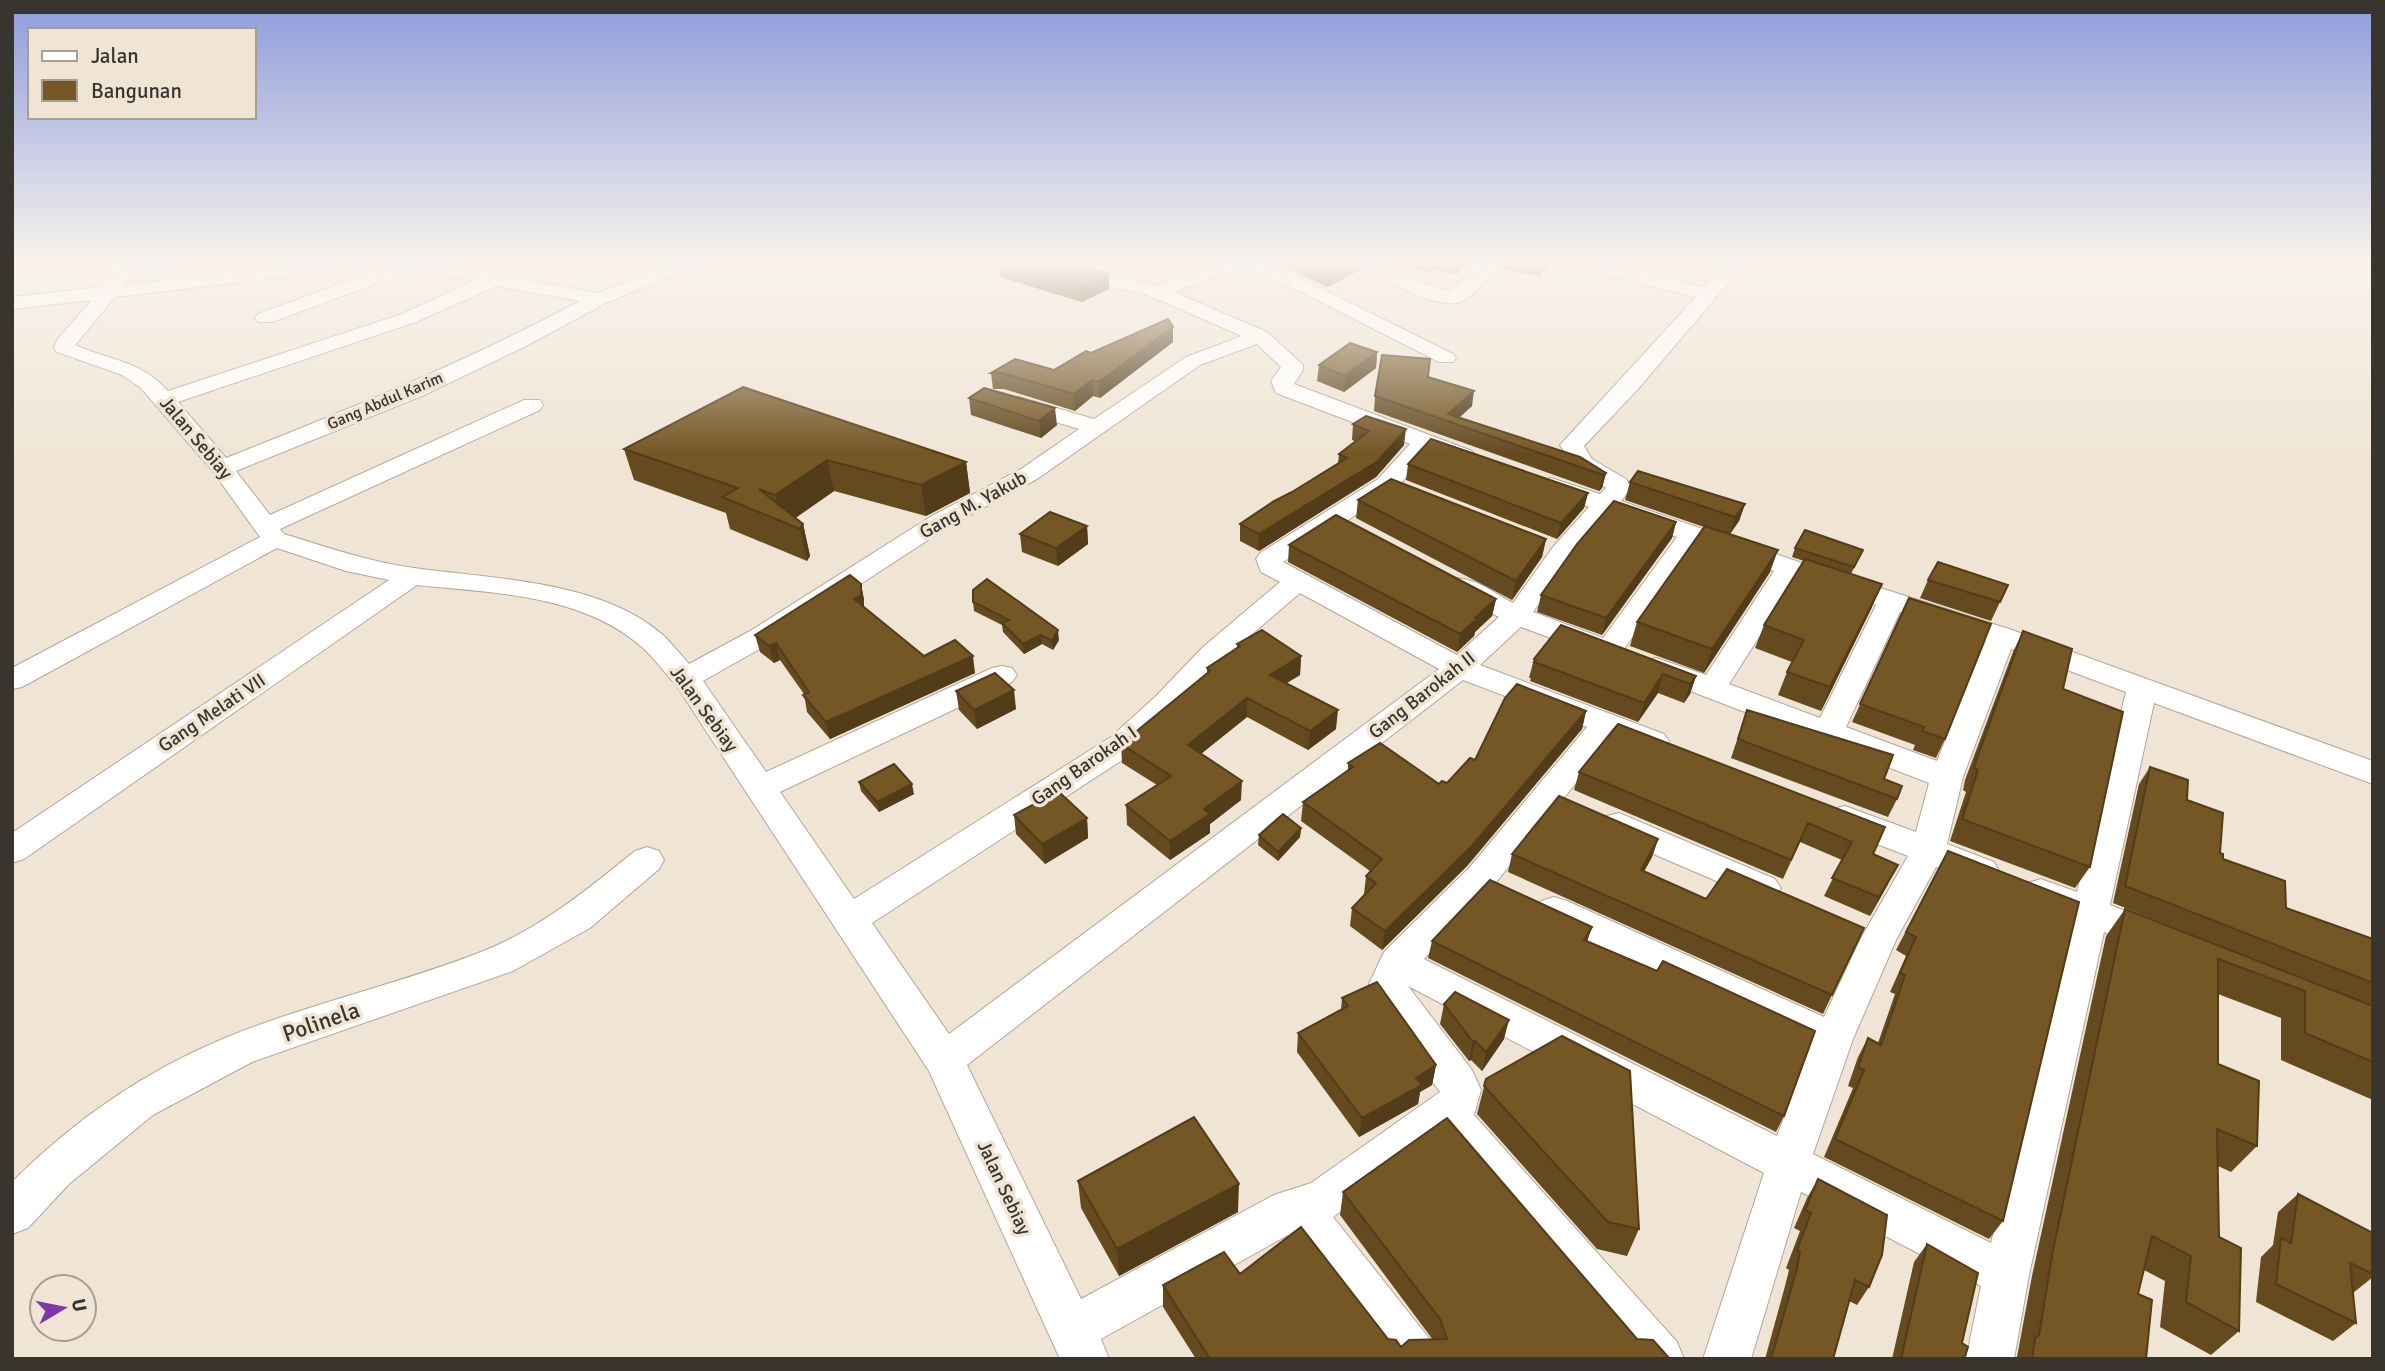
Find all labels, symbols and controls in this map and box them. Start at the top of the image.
legend [28,28,256,119]
text: Jalan [91,43,139,69]
text: Bangunan [91,78,182,104]
street label: Gang Abdul Karim [324,368,446,434]
street label: Jalan Sebiay [154,392,238,484]
street label: Gang M. Yakub [915,466,1031,544]
street label: Gang Barokah II [1364,646,1480,744]
street label: Jalan Sebiay [665,661,743,757]
street label: Gang Melati VII [154,668,270,758]
street label: Gang Barokah I [1027,721,1141,811]
street label: Polinela [279,995,363,1049]
street label: Jalan Sebiay [972,1137,1036,1239]
north arrow [28,1273,98,1343]
text: U [66,1297,92,1314]

